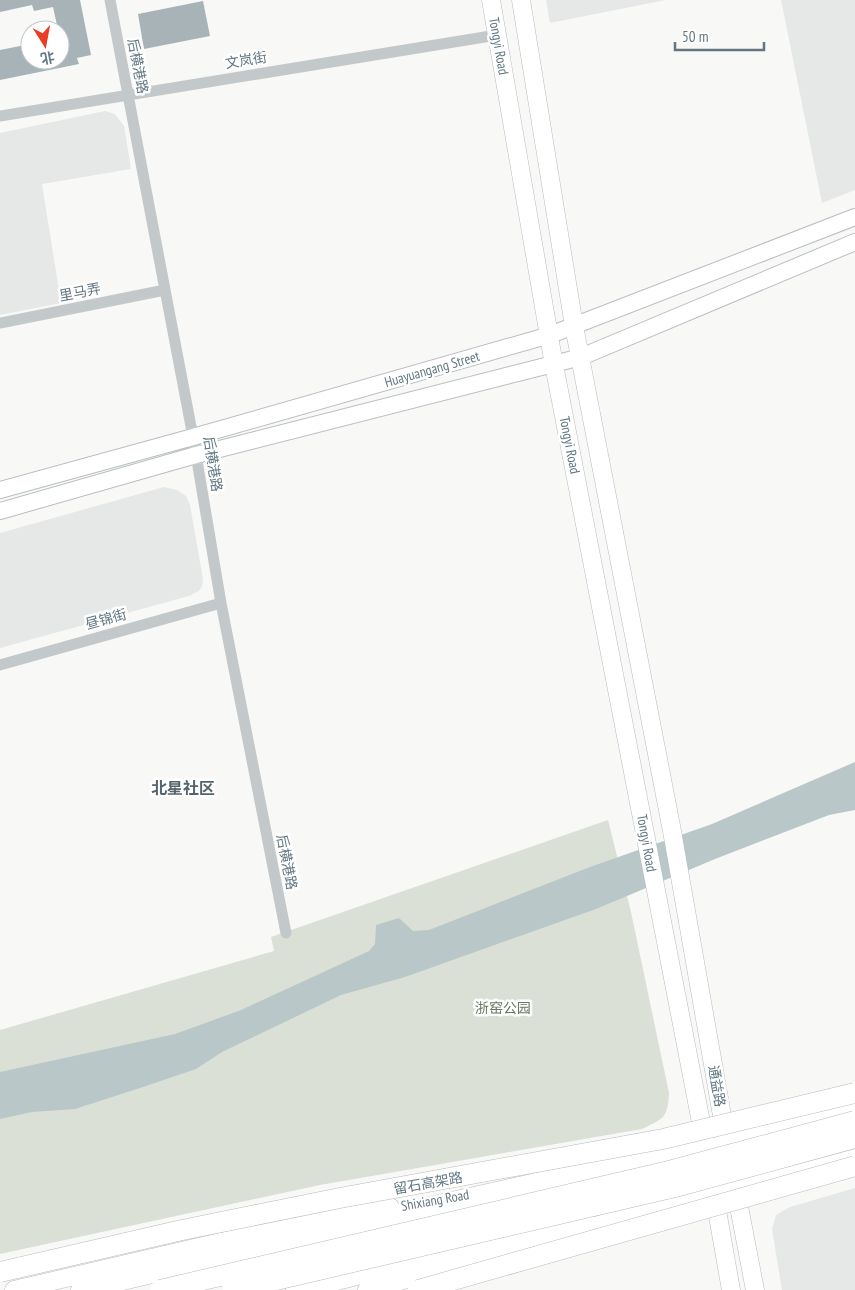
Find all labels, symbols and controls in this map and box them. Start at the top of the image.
street label: Tongyi Road [485,16,513,76]
north arrow [20,20,70,70]
scale bar [675,20,764,52]
text: 50 m [682,27,708,46]
street label: 后横港路 [124,37,152,95]
text: 北 [39,48,56,68]
street label: 文岚街 [224,48,268,72]
street label: 里马弄 [58,279,102,305]
street label: Huayuangang Street [382,347,482,391]
street label: Tongyi Road [556,415,584,475]
street label: 后横港路 [200,435,226,493]
street label: 昼锦街 [83,605,129,633]
district label: 北星社区 [151,778,215,798]
street label: Tongyi Road [633,813,661,873]
street label: 后横港路 [273,833,301,891]
park label: 浙窑公园 [475,999,531,1017]
street label: 通益路 [704,1064,730,1108]
street label: 留石高架路 [392,1168,464,1198]
street label: Shixiang Road [400,1185,470,1215]

